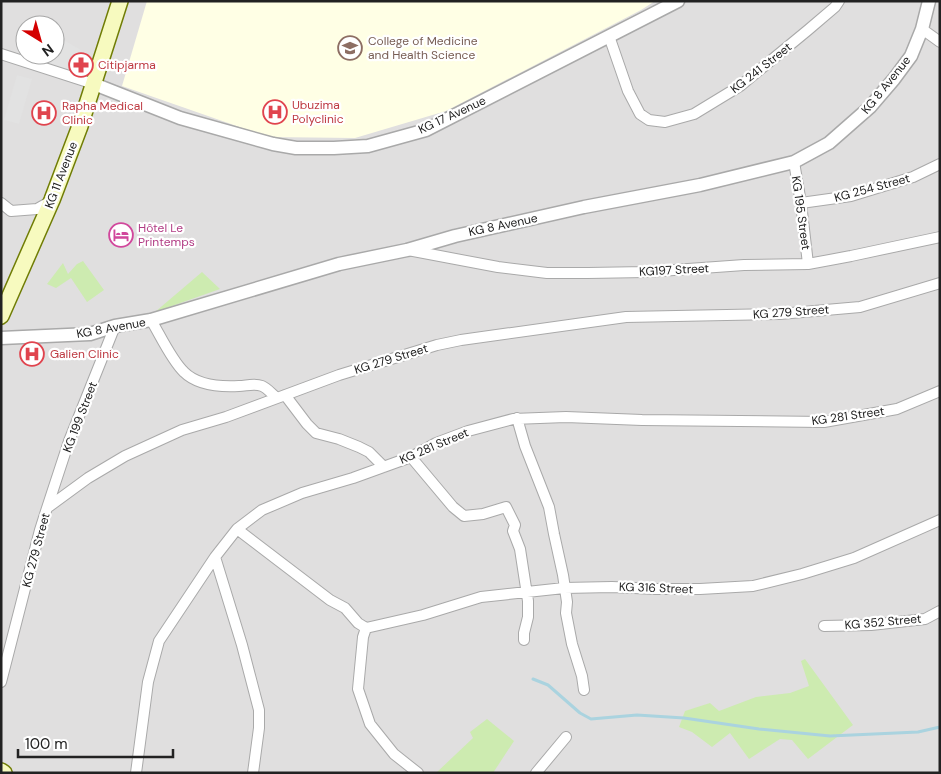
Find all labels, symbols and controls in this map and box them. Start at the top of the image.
north arrow [15,15,65,65]
place label: College of Medicine and Health Science [368,33,478,63]
school or university icon: College of Medicine and Health Science [337,35,363,61]
street label: KG 241 Street [727,39,795,97]
text: N [38,40,57,61]
pharmacy icon: Citipjarma [68,52,94,78]
street label: KG 8 Avenue [858,53,914,117]
place label: Citipjarma [98,57,156,73]
street label: KG 17 Avenue [416,92,489,138]
place label: Ubuzima Polyclinic [292,97,344,127]
place label: Rapha Medical Clinic [62,98,143,128]
hospital icon: Ubuzima Polyclinic [262,99,288,125]
hospital icon: Rapha Medical Clinic [31,100,57,126]
street label: KG 11 Avenue [41,139,81,211]
street label: KG 254 Street [832,170,912,206]
street label: KG 195 Street [788,175,814,251]
street label: KG 8 Avenue [467,210,539,240]
place label: Hôtel Le Printemps [138,220,195,250]
hotel icon: Hôtel Le Printemps [108,222,134,248]
street label: KG197 Street [639,260,710,280]
street label: KG 279 Street [752,301,830,323]
street label: KG 8 Avenue [75,314,147,342]
street label: KG 279 Street [352,340,430,378]
hospital icon: Galien Clinic [19,341,45,367]
place label: Galien Clinic [50,346,119,362]
street label: KG 199 Street [59,379,101,455]
street label: KG 281 Street [810,403,886,429]
street label: KG 281 Street [397,424,471,468]
street label: KG 279 Street [18,511,54,589]
street label: KG 316 Street [619,579,694,597]
street label: KG 352 Street [844,611,922,633]
scale bar [18,726,172,758]
text: 100 m [25,734,68,754]

